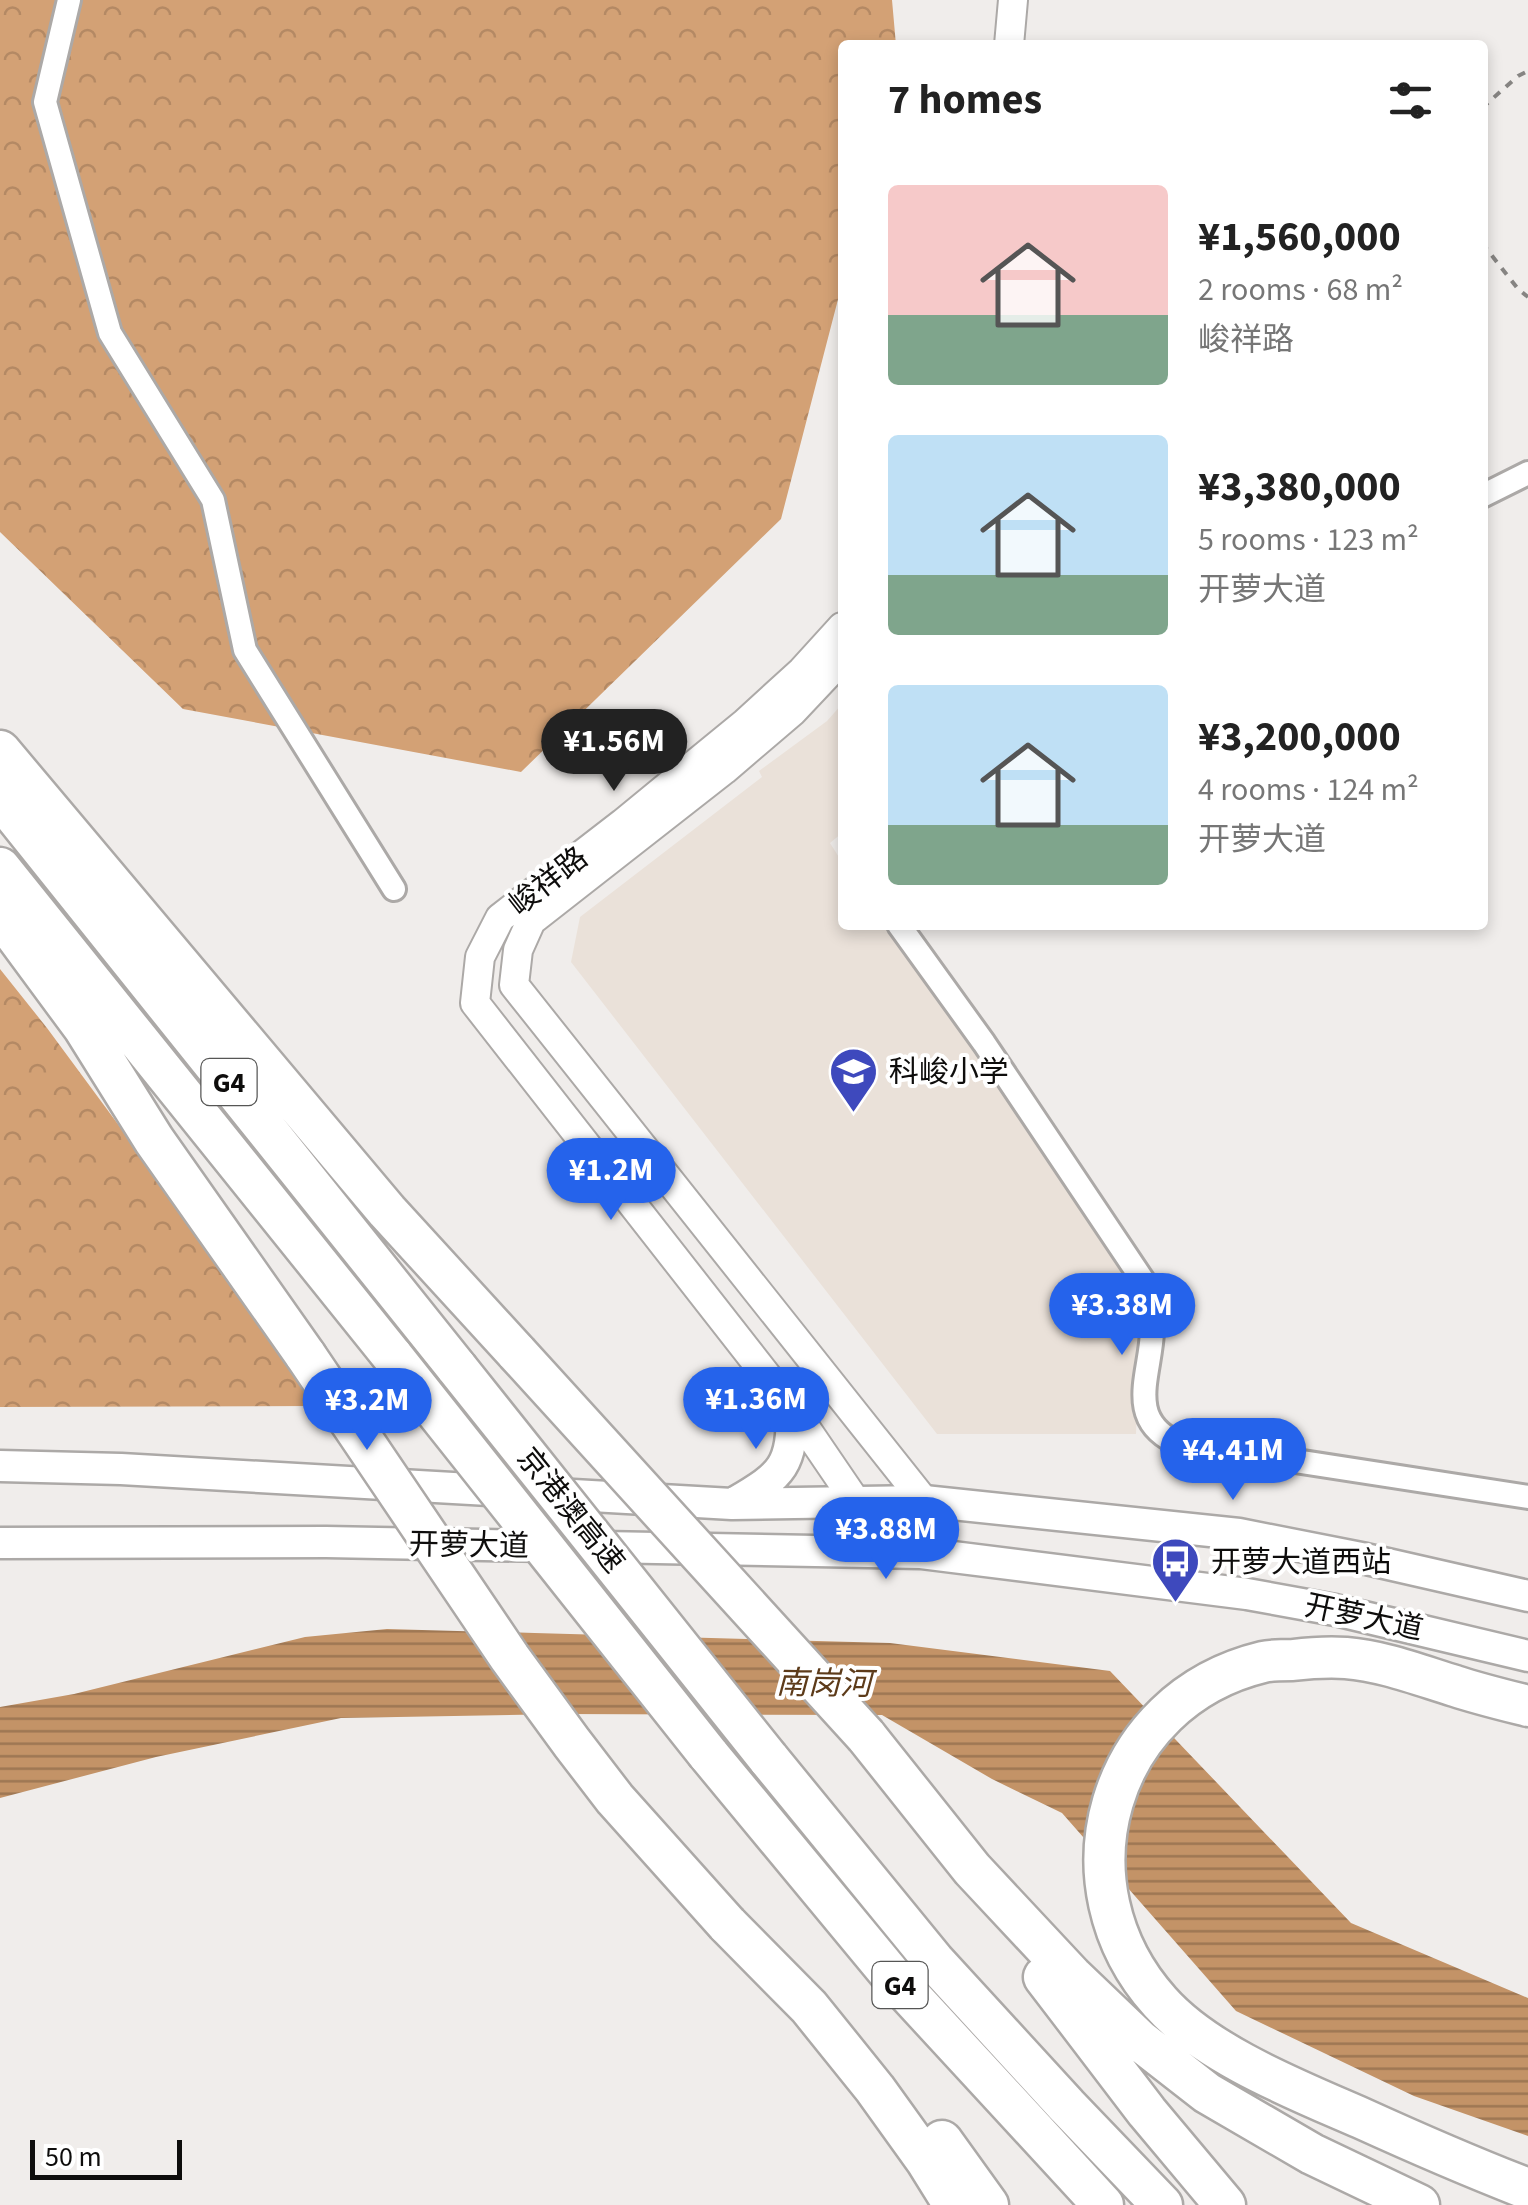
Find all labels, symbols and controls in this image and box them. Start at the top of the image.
text: 7 homes [888,70,1042,130]
icon: filters [1383,73,1438,128]
text: ¥1,560,000 [1198,207,1401,267]
icon: home [968,225,1088,345]
text: 2 rooms · 68 m² [1198,267,1403,313]
text: 峻祥路 [1198,317,1294,363]
text: ¥3,380,000 [1198,457,1401,517]
icon: home [968,475,1088,595]
text: 5 rooms · 123 m² [1198,517,1419,563]
text: 开萝大道 [1198,567,1326,613]
text: ¥3,200,000 [1198,707,1401,767]
pin: ¥1.56M [533,709,695,794]
text: ¥1.56M [563,718,665,764]
icon: home [968,725,1088,845]
text: 4 rooms · 124 m² [1198,767,1419,813]
text: 开萝大道 [1198,817,1326,863]
street label: 峻祥路 [500,837,597,926]
school or university icon: 科峻小学 [828,1046,880,1114]
place label: 科峻小学 [889,1051,1009,1094]
road number: G4 [202,1059,256,1105]
pin: ¥1.2M [541,1138,681,1223]
text: ¥1.2M [569,1147,653,1193]
pin: ¥3.38M [1041,1273,1203,1358]
text: ¥3.38M [1071,1282,1173,1328]
pin: ¥1.36M [675,1367,837,1452]
pin: ¥3.2M [297,1368,437,1453]
text: ¥1.36M [705,1376,807,1422]
text: ¥3.2M [325,1377,409,1423]
pin: ¥4.41M [1152,1418,1314,1503]
text: ¥4.41M [1182,1427,1284,1473]
street label: 京港澳高速 [507,1438,635,1582]
pin: ¥3.88M [805,1497,967,1582]
text: ¥3.88M [835,1506,937,1552]
street label: 开萝大道 [409,1523,529,1568]
bus stop icon: 开萝大道西站 [1150,1536,1202,1604]
place label: 开萝大道西站 [1211,1541,1391,1584]
street label: 开萝大道 [1301,1584,1427,1651]
water label: 南岗河 [776,1660,878,1708]
road number: G4 [872,1962,928,2008]
scale bar [30,2135,182,2180]
text: 50 m [45,2137,102,2177]

